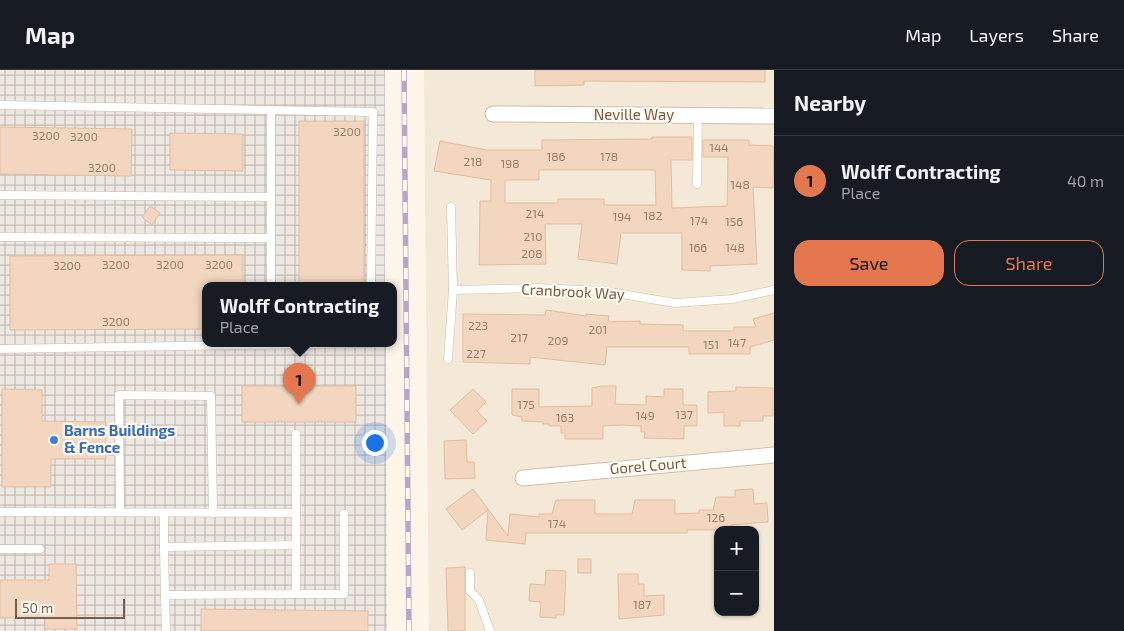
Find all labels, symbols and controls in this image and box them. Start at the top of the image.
text: Map [25,20,75,49]
text: Map [905,24,941,46]
text: Layers [969,24,1024,46]
text: Share [1052,24,1099,46]
text: Nearby [794,90,866,115]
street label: Neville Way [594,105,674,123]
house number: 3200 [333,124,361,138]
house number: 3200 [32,128,60,142]
house number: 3200 [70,129,98,143]
house number: 144 [709,140,729,154]
house number: 186 [547,149,566,163]
house number: 178 [600,149,618,163]
house number: 218 [464,154,482,168]
house number: 198 [501,156,519,170]
house number: 3200 [88,160,116,174]
text: Wolff Contracting [841,160,1001,183]
text: 1 [807,171,813,190]
text: 40 m [1067,171,1104,190]
house number: 148 [730,177,750,191]
text: Place [841,183,880,202]
house number: 214 [526,206,544,220]
house number: 182 [644,208,663,222]
house number: 194 [612,209,632,223]
house number: 174 [690,213,708,227]
house number: 156 [725,214,743,228]
house number: 210 [524,229,542,243]
house number: 166 [689,240,707,254]
house number: 148 [725,240,745,254]
button: Save [794,240,944,286]
button: Share [954,240,1104,286]
house number: 208 [521,246,543,260]
house number: 3200 [102,257,130,271]
house number: 3200 [156,257,184,271]
house number: 3200 [205,257,233,271]
house number: 3200 [53,258,81,272]
street label: Cranbrook Way [521,279,625,303]
popup [202,282,397,347]
text: Wolff Contracting [220,294,379,317]
house number: 3200 [102,314,130,328]
text: Place [220,317,259,336]
house number: 223 [468,318,488,332]
house number: 201 [589,322,607,336]
house number: 217 [510,330,528,344]
house number: 209 [548,333,569,347]
house number: 147 [728,335,746,349]
house number: 151 [703,337,719,351]
house number: 227 [466,346,486,360]
pin: 1 [283,363,315,404]
house number: 175 [517,397,535,411]
house number: 137 [675,407,693,421]
house number: 149 [635,408,655,422]
house number: 163 [556,410,574,424]
place label: Barns Buildings & Fence [64,421,175,456]
your location [362,430,388,456]
marker: Barns Buildings & Fence [48,434,60,446]
street label: Gorel Court [609,453,687,477]
house number: 126 [707,510,725,524]
house number: 174 [548,516,566,530]
map controls [714,526,759,616]
button: + [714,526,759,571]
button: − [714,571,759,616]
scale bar [15,596,125,619]
house number: 187 [633,597,651,611]
text: 50 m [22,599,53,616]

